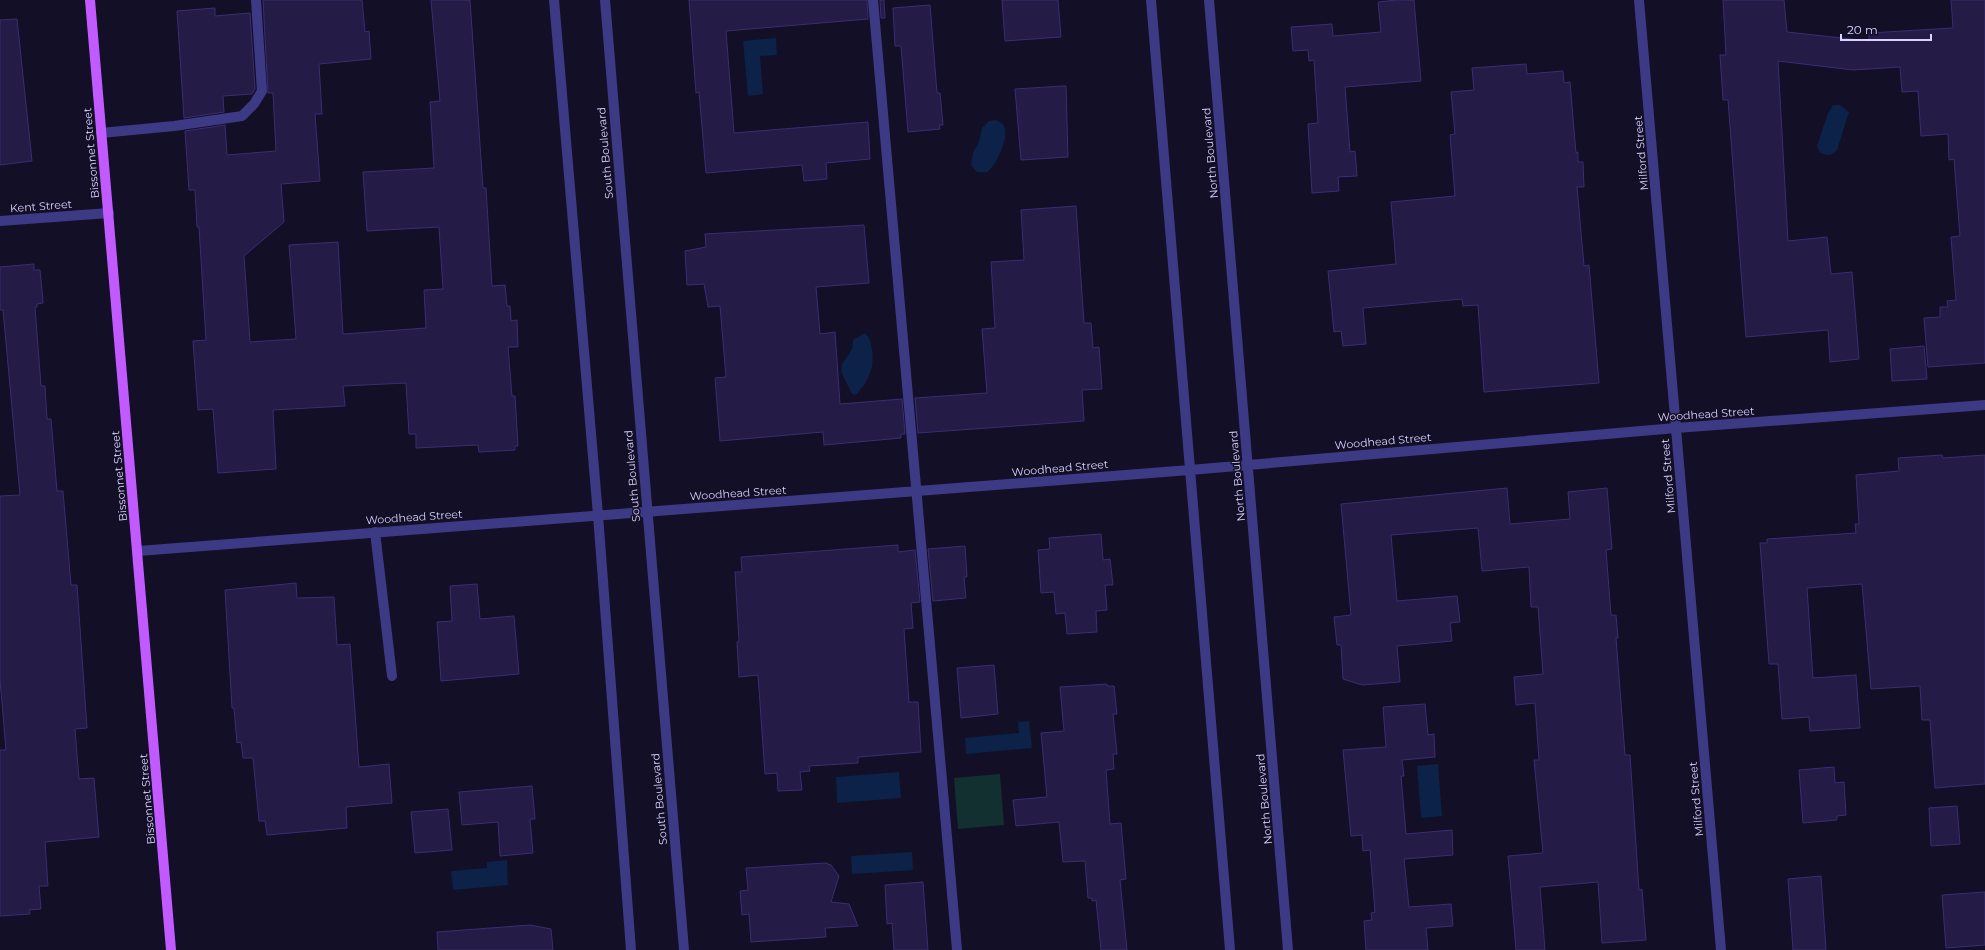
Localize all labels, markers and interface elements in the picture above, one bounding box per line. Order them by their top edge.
scale bar [1841,16,1931,42]
text: 20 m [1847,22,1878,37]
street label: Bissonnet Street [80,107,102,199]
street label: South Boulevard [594,107,616,199]
street label: North Boulevard [1199,107,1221,199]
street label: Milford Street [1631,115,1651,191]
street label: Kent Street [9,197,73,215]
street label: Woodhead Street [1657,404,1755,424]
street label: Bissonnet Street [108,430,130,522]
street label: South Boulevard [621,430,643,522]
street label: North Boulevard [1226,430,1248,522]
street label: Woodhead Street [1334,430,1432,452]
street label: Milford Street [1658,438,1678,514]
street label: Woodhead Street [1011,457,1109,479]
street label: Woodhead Street [689,483,787,503]
street label: Woodhead Street [365,507,463,527]
street label: Bissonnet Street [136,753,158,845]
street label: South Boulevard [648,753,670,845]
street label: North Boulevard [1253,753,1275,845]
street label: Milford Street [1686,761,1706,837]

